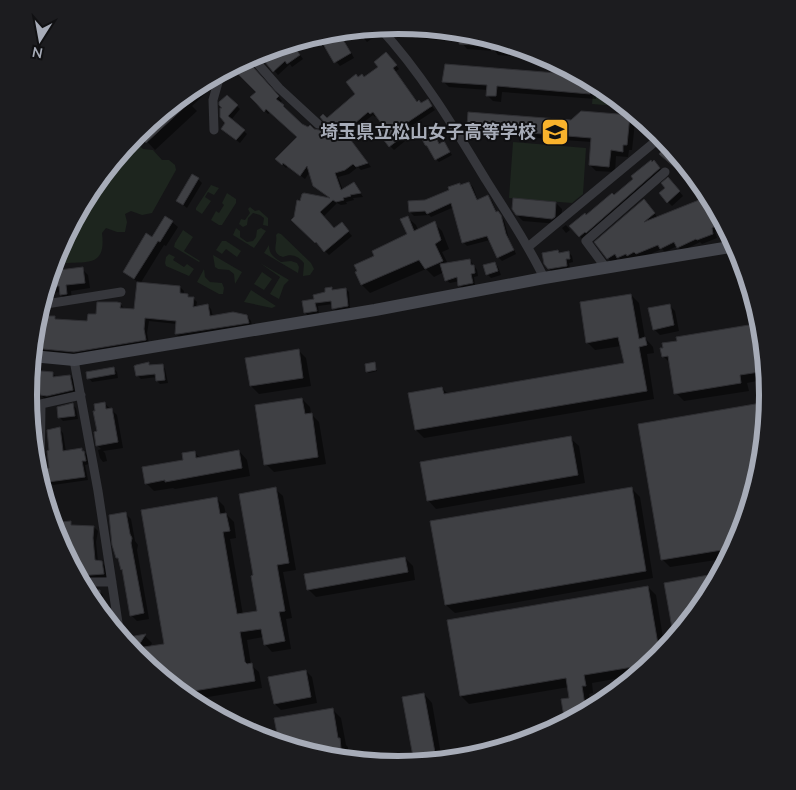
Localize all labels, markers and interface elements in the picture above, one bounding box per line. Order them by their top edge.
north arrow [15,15,65,65]
text: N [31,42,45,63]
school or university icon: 埼玉県立松山女子高等学校 [540,117,570,147]
place label: 埼玉県立松山女子高等学校 [320,120,536,144]

